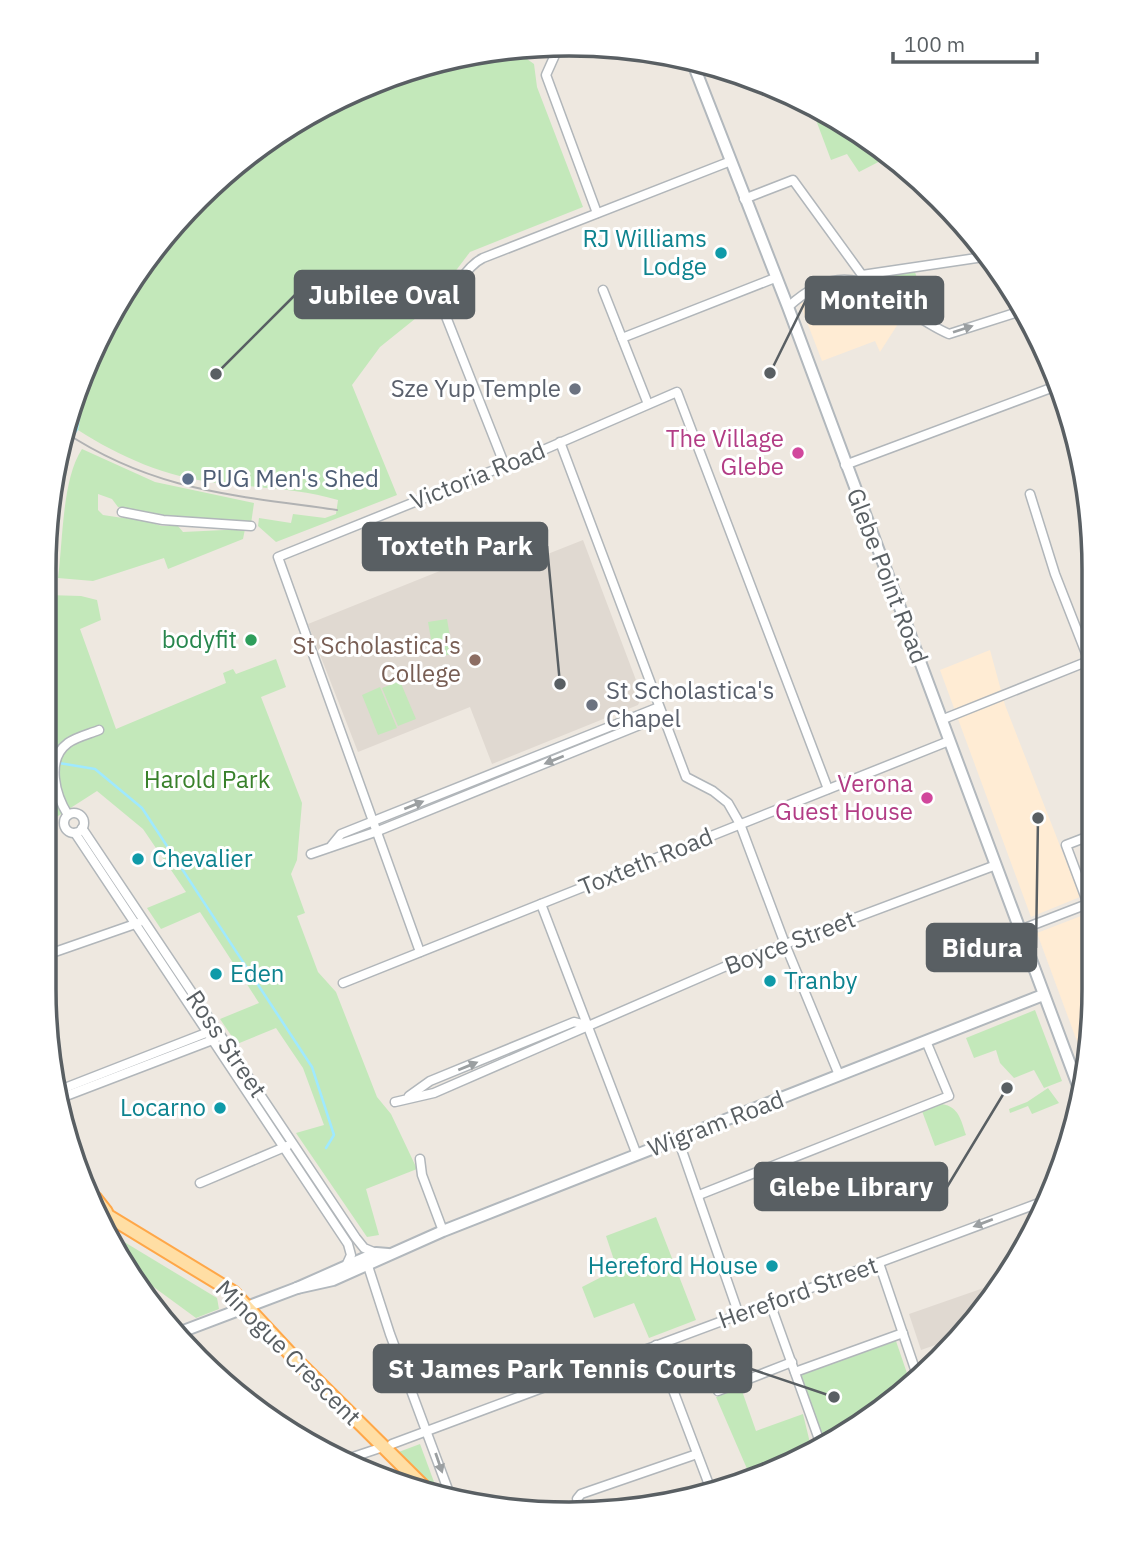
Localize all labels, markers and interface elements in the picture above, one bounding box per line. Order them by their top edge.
scale bar [893,21,1036,65]
text: 100 m [904,30,965,58]
place label: RJ Williams Lodge [582,222,707,282]
marker: RJ Williams Lodge [713,245,729,261]
callout: Jubilee Oval [295,271,474,318]
text: Jubilee Oval [308,277,460,311]
callout: Monteith [806,277,943,324]
text: Monteith [820,282,928,316]
one-way arrow [953,324,974,334]
place label: Sze Yup Temple [391,372,561,404]
marker: Sze Yup Temple [567,381,583,397]
place label: The Village Glebe [666,422,784,482]
street label: Victoria Road [405,433,550,517]
marker: The Village Glebe [790,445,806,461]
place label: PUG Men's Shed [202,462,379,494]
marker: PUG Men's Shed [180,471,196,487]
street label: Glebe Point Road [840,483,936,668]
callout: Toxteth Park [363,523,547,570]
text: Toxteth Park [377,528,533,562]
place label: bodyfit [162,623,237,655]
place label: St Scholastica's College [293,629,461,689]
marker: bodyfit [243,632,259,648]
marker: St Scholastica's College [467,652,483,668]
place label: St Scholastica's Chapel [606,674,774,734]
marker: St Scholastica's Chapel [584,697,600,713]
one-way arrow [543,755,564,766]
park label: Harold Park [144,763,271,795]
place label: Verona Guest House [775,767,913,827]
marker: Verona Guest House [919,790,935,806]
one-way arrow [403,799,424,810]
street label: Toxteth Road [574,820,717,902]
place label: Chevalier [152,842,253,874]
marker: Chevalier [130,851,146,867]
street label: Boyce Street [720,902,860,982]
callout: Bidura [927,924,1036,971]
text: Bidura [941,930,1023,964]
place label: Eden [230,957,284,989]
place label: Tranby [784,964,858,996]
marker: Eden [208,966,224,982]
marker: Tranby [762,973,778,989]
street label: Ross Street [179,983,275,1103]
one-way arrow [457,1060,478,1071]
street label: Wigram Road [643,1082,788,1164]
place label: Locarno [120,1091,206,1123]
marker: Locarno [212,1100,228,1116]
callout: Glebe Library [755,1163,947,1210]
text: Glebe Library [769,1169,933,1203]
one-way arrow [972,1217,993,1228]
street label: Hereford Street [714,1248,882,1336]
place label: Hereford House [588,1249,758,1281]
marker: Hereford House [764,1258,780,1274]
street label: Minogue Crescent [209,1273,368,1432]
callout: St James Park Tennis Courts [374,1345,751,1392]
text: St James Park Tennis Courts [388,1351,736,1385]
one-way arrow [434,1452,445,1473]

